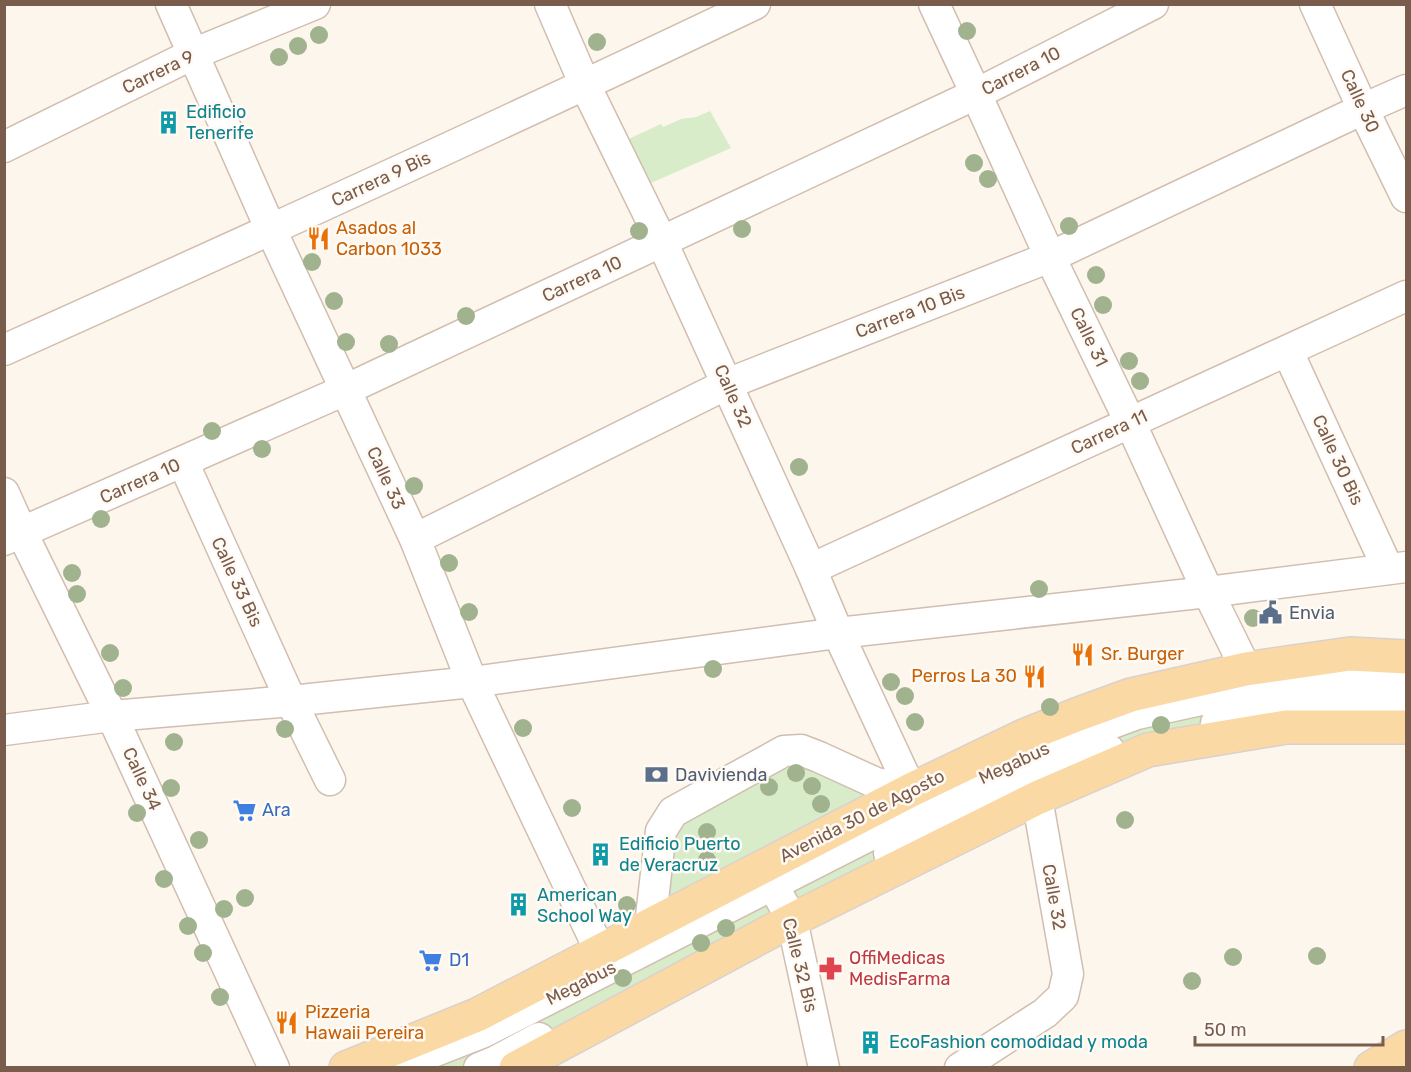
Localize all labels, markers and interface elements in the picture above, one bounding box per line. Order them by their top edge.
street label: Carrera 10 [978,42,1064,100]
street label: Carrera 9 [118,45,198,99]
street label: Calle 30 [1336,66,1384,136]
place label: Edificio Tenerife [186,101,254,144]
building icon: Edificio Tenerife [155,109,181,135]
street label: Carrera 9 Bis [328,146,434,212]
place label: Asados al Carbon 1033 [336,217,442,260]
restaurant icon: Asados al Carbon 1033 [305,225,331,251]
street label: Carrera 10 [539,251,625,307]
street label: Carrera 10 Bis [852,281,968,343]
street label: Calle 31 [1065,304,1113,370]
street label: Calle 32 [709,361,757,431]
street label: Carrera 11 [1067,405,1151,459]
street label: Calle 30 Bis [1307,411,1369,509]
street label: Calle 33 [362,443,410,513]
street label: Carrera 10 [96,454,184,508]
street label: Calle 33 Bis [207,533,267,631]
public building icon: Envia [1258,600,1284,626]
place label: Envia [1289,602,1335,624]
restaurant icon: Sr. Burger [1070,641,1096,667]
place label: Sr. Burger [1101,643,1184,665]
restaurant icon: Perros La 30 [1022,663,1048,689]
place label: Perros La 30 [911,665,1017,687]
street label: Megabus [975,737,1053,789]
street label: Calle 34 [118,744,166,814]
bank icon: Davivienda [644,762,670,788]
place label: Davivienda [675,764,767,786]
street label: Avenida 30 de Agosto [776,765,948,867]
supermarket icon: Ara [231,797,257,823]
place label: Ara [262,799,291,821]
place label: Edificio Puerto de Veracruz [619,833,740,876]
building icon: Edificio Puerto de Veracruz [588,841,614,867]
street label: Calle 32 [1037,862,1071,932]
place label: American School Way [537,884,632,927]
building icon: American School Way [506,892,532,918]
street label: Calle 32 Bis [778,916,822,1014]
supermarket icon: D1 [418,947,444,973]
place label: OffiMedicas MedisFarma [849,947,950,990]
place label: D1 [449,949,469,971]
pharmacy icon: OffiMedicas MedisFarma [818,955,844,981]
street label: Megabus [542,956,620,1010]
place label: Pizzeria Hawaii Pereira [305,1001,424,1044]
restaurant icon: Pizzeria Hawaii Pereira [274,1009,300,1035]
scale bar [1195,1009,1382,1047]
text: 50 m [1204,1019,1247,1041]
building icon: EcoFashion comodidad y moda [858,1029,884,1055]
place label: EcoFashion comodidad y moda [889,1031,1148,1053]

